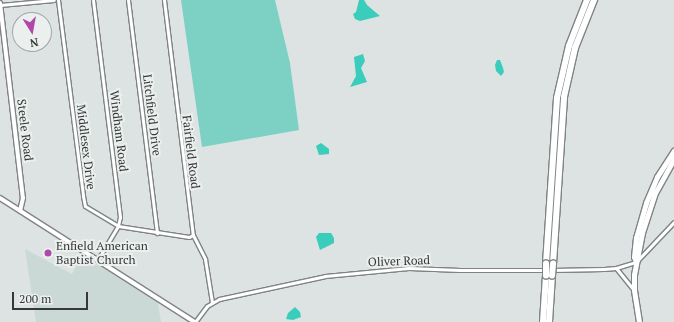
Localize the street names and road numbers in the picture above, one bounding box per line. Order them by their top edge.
street label: Litchfield Drive [140,73,164,157]
street label: Windham Road [107,90,131,172]
street label: Steele Road [14,98,36,162]
street label: Middlesex Drive [74,104,98,190]
street label: Fairfield Road [179,114,203,190]
street label: Oliver Road [368,253,430,269]

